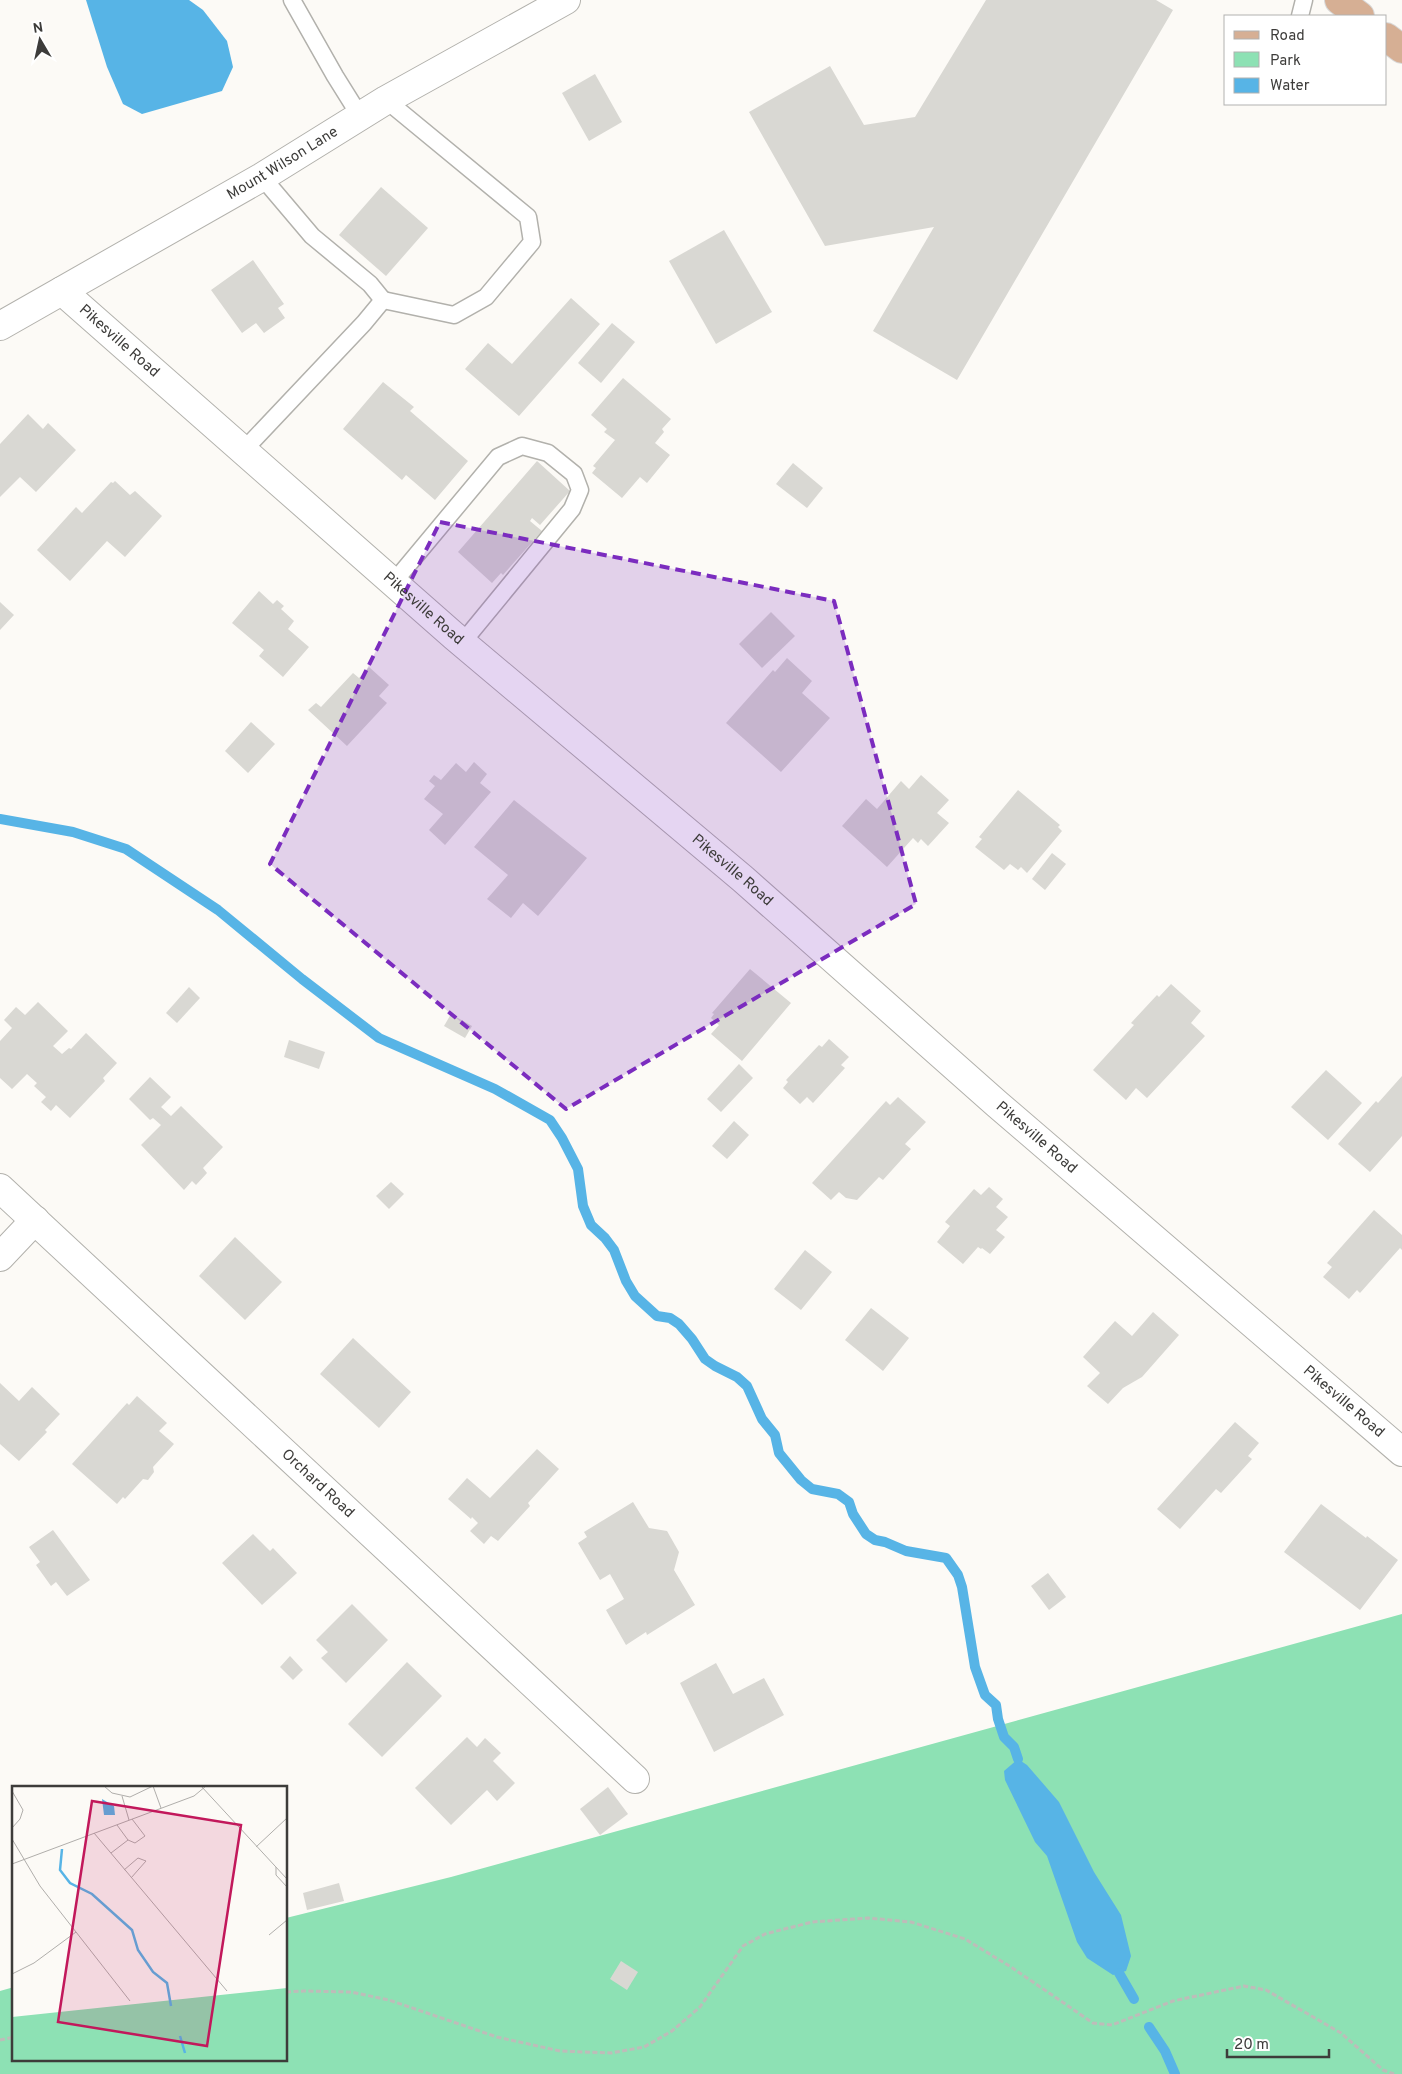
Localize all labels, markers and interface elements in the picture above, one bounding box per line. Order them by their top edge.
north arrow [15,15,65,65]
legend [1224,15,1387,105]
text: N [32,19,45,38]
text: Road [1270,27,1305,46]
text: Park [1270,52,1301,71]
text: Water [1270,77,1310,96]
street label: Mount Wilson Lane [224,122,342,204]
street label: Pikesville Road [75,301,163,382]
street label: Pikesville Road [379,568,467,649]
street label: Pikesville Road [688,830,777,911]
street label: Pikesville Road [992,1098,1081,1178]
street label: Pikesville Road [1299,1362,1388,1442]
street label: Orchard Road [277,1445,358,1522]
inset map [12,1786,288,2062]
scale bar [1227,2026,1330,2058]
text: 20 m [1234,2036,1269,2055]

